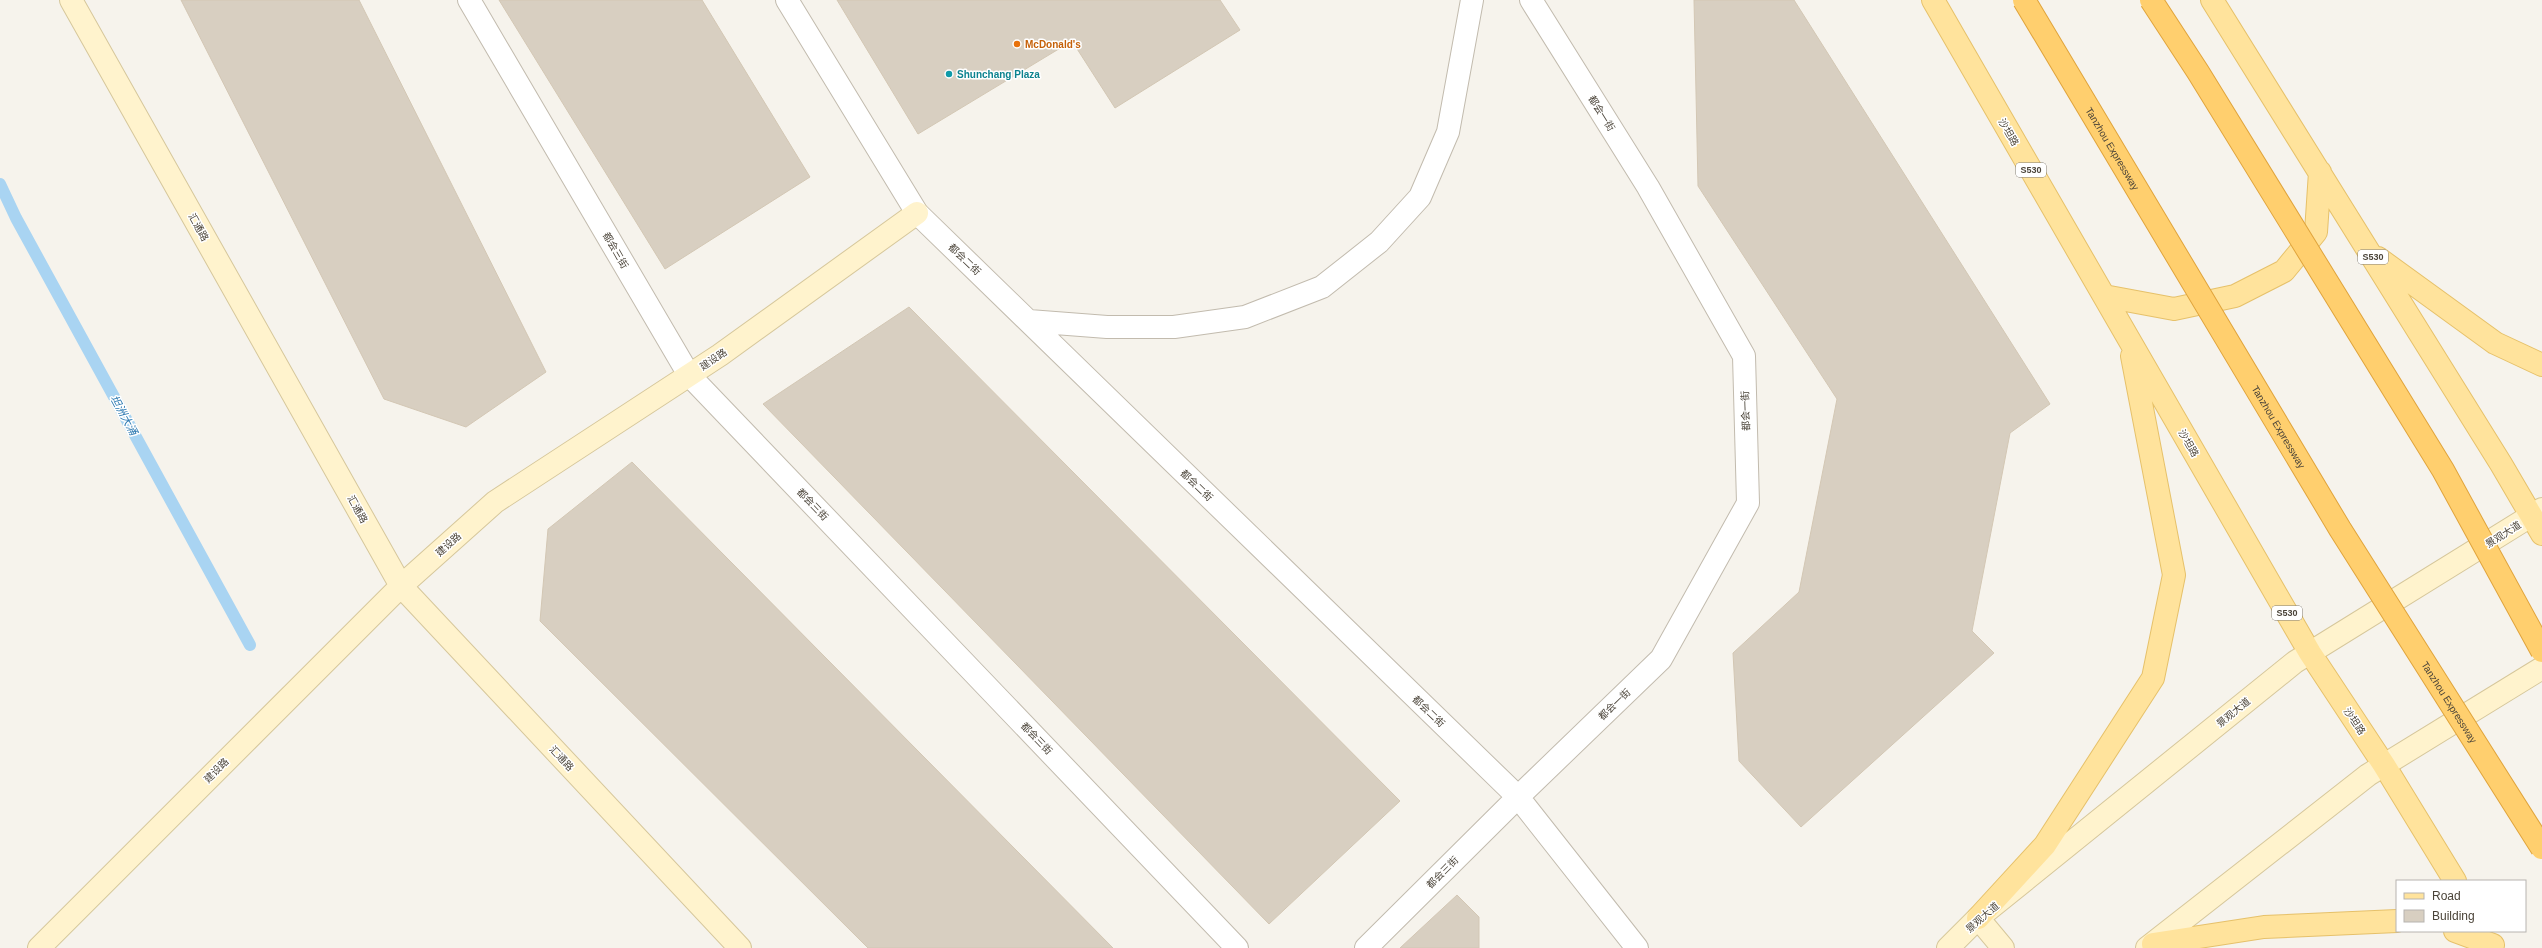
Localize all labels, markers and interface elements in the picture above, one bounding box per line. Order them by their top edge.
marker: McDonald's [1012,39,1022,49]
place label: McDonald's [1025,39,1081,50]
marker: Shunchang Plaza [944,69,954,79]
place label: Shunchang Plaza [957,69,1040,80]
street label: 都会一街 [1586,93,1617,133]
street label: Tanzhou Expressway [2083,105,2141,192]
street label: 沙坦路 [1996,117,2021,148]
road number: S530 [2016,163,2046,177]
street label: 汇通路 [186,211,211,243]
street label: 都会三街 [601,230,630,270]
street label: 都会二街 [946,242,983,277]
road number: S530 [2358,250,2388,264]
street label: 建设路 [698,346,729,372]
street label: Tanzhou Expressway [2249,384,2307,470]
street label: 都会一街 [1739,391,1752,431]
water label: 坦洲大涌 [108,393,141,439]
street label: 沙坦路 [2176,428,2201,459]
street label: 都会二街 [1178,468,1215,503]
street label: 都会三街 [795,486,830,523]
street label: 汇通路 [345,493,370,525]
street label: 景观大道 [2483,519,2523,550]
street label: 建设路 [434,530,463,558]
road number: S530 [2272,606,2302,620]
street label: Tanzhou Expressway [2419,659,2479,745]
street label: 都会一街 [1596,687,1633,722]
street label: 都会二街 [1410,694,1447,729]
street label: 景观大道 [2214,696,2252,729]
street label: 沙坦路 [2342,706,2368,737]
street label: 都会三街 [1019,720,1054,757]
street label: 汇通路 [547,744,576,773]
street label: 建设路 [202,756,231,785]
street label: 都会三街 [1424,854,1460,890]
legend [2396,880,2526,932]
text: Road [2432,889,2461,903]
street label: 景观大道 [1964,900,2001,935]
text: Building [2432,909,2475,923]

